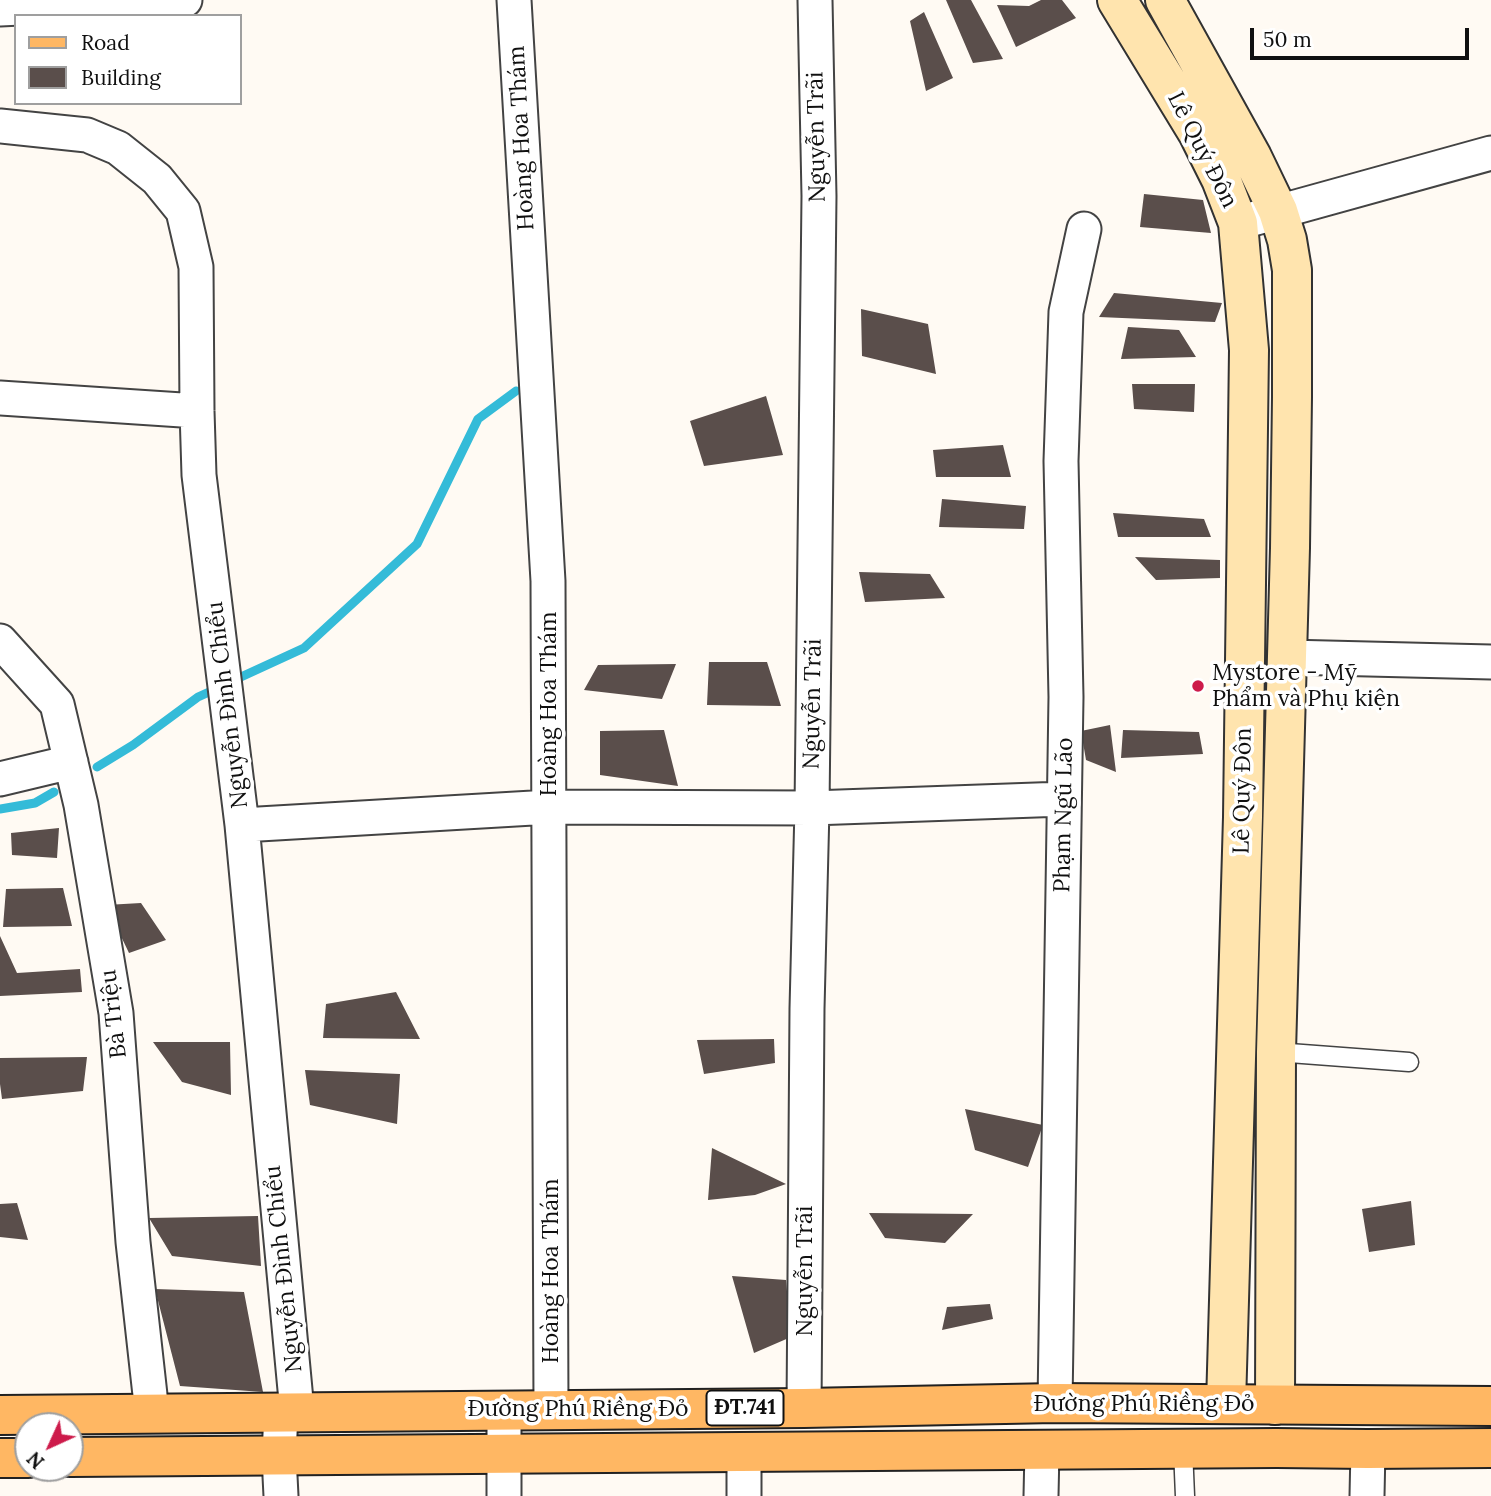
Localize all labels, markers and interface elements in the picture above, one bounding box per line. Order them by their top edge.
legend [14,14,242,105]
scale bar [1253,14,1472,58]
text: 50 m [1263,26,1312,53]
text: Road [81,29,130,56]
street label: Hoàng Hoa Thám [503,45,541,231]
text: Building [81,64,161,91]
street label: Nguyễn Trãi [802,71,832,203]
street label: Lê Quý Đôn [1161,87,1243,213]
street label: Nguyễn Đình Chiểu [202,600,254,810]
street label: Hoàng Hoa Thám [535,611,563,797]
street label: Nguyễn Trãi [798,638,828,770]
place label: Mystore - Mỹ Phẩm và Phụ kiện [1212,659,1400,713]
marker: Mystore - Mỹ Phẩm và Phụ kiện [1190,678,1206,694]
street label: Lê Quý Đôn [1228,728,1258,854]
street label: Phạm Ngũ Lão [1049,737,1079,893]
street label: Bà Triệu [95,968,133,1060]
street label: Nguyễn Đình Chiểu [259,1164,309,1374]
street label: Hoàng Hoa Thám [537,1178,565,1364]
street label: Nguyễn Trãi [791,1206,819,1336]
road number: ĐT.741 [706,1390,784,1426]
street label: Đường Phú Riềng Đỏ [1033,1390,1255,1418]
street label: Đường Phú Riềng Đỏ [467,1395,689,1423]
north arrow [14,1412,84,1482]
text: N [22,1447,49,1474]

